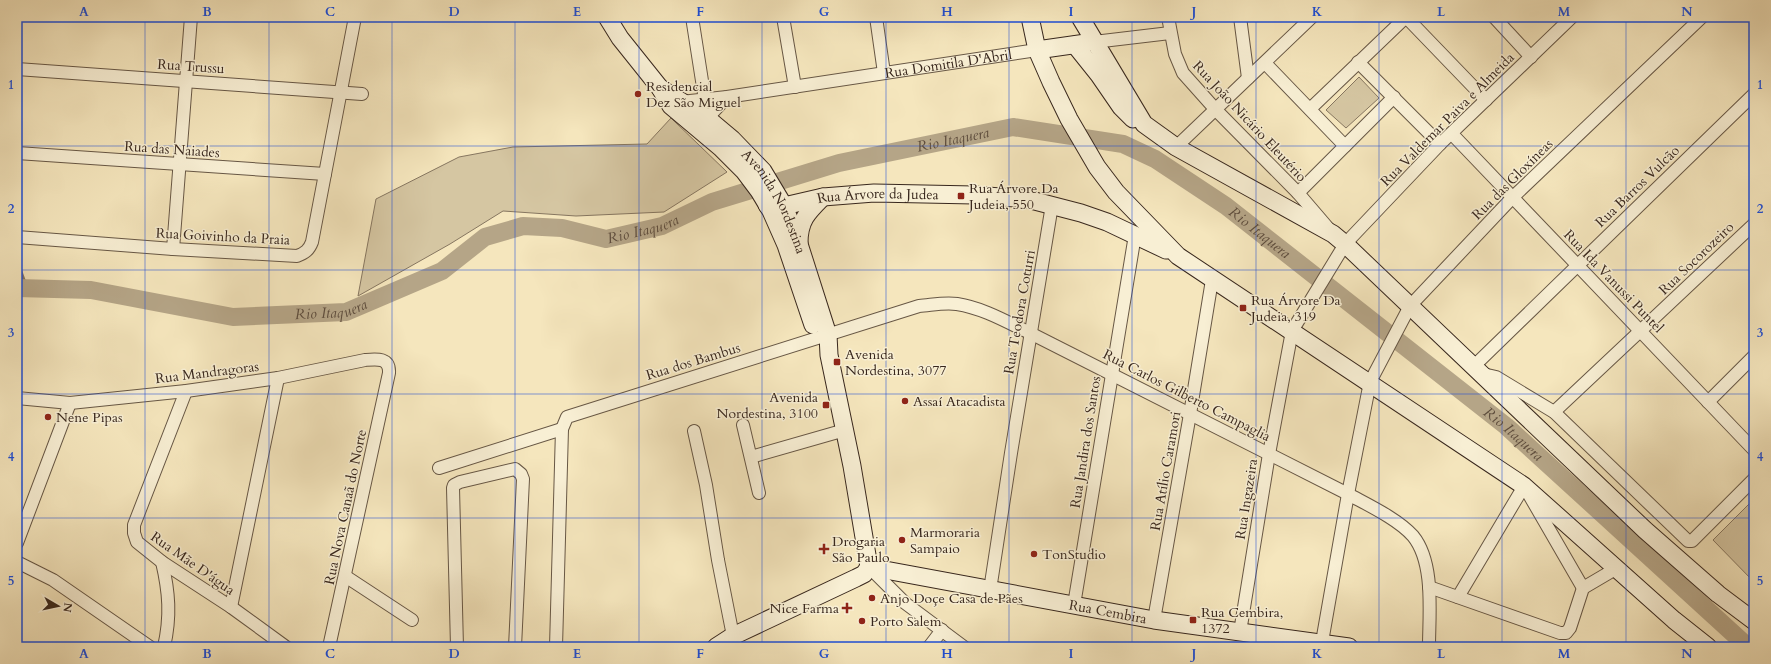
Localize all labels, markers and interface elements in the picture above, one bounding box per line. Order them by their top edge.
text: A [79,3,89,21]
text: B [202,3,212,21]
text: C [325,3,335,21]
text: D [448,3,460,21]
text: E [573,3,581,21]
text: F [696,3,704,21]
text: G [819,3,830,21]
text: H [941,3,953,21]
text: I [1068,3,1074,21]
text: J [1190,3,1197,21]
text: K [1312,3,1323,21]
text: L [1437,3,1446,21]
text: M [1558,3,1571,21]
text: N [1681,3,1693,21]
street label: Rua Domitila D'Abril [883,45,1014,83]
street label: Rua Valdemar Paiva e Almeida [1376,48,1518,190]
street label: Rua Trussu [157,55,226,78]
street label: Rua João Nicário Eleutério [1188,57,1311,186]
text: 1 [8,76,14,94]
text: 1 [1757,76,1763,94]
place label: Residencial Dez São Miguel [646,77,741,112]
marker: Residencial Dez São Miguel [633,89,643,99]
water label: Rio Itaquera [915,122,991,157]
street label: Rua das Gloxíneas [1468,134,1557,224]
street label: Rua das Naiades [124,137,221,162]
street label: Rua Barros Vulcão [1591,141,1684,232]
street label: Avenida Nordestina [737,145,810,256]
place label: Rua Árvore Da Judeia, 550 [967,179,1059,214]
street label: Rua Árvore da Judea [815,184,939,208]
marker: Rua Árvore Da Judeia, 550 [956,191,966,201]
text: 2 [8,200,15,218]
text: 2 [1757,200,1764,218]
water label: Rio Itaquera [1225,202,1295,263]
water label: Rio Itaquera [605,209,682,248]
street label: Rua Socorozeiro [1655,217,1738,299]
street label: Rua Goivinho da Praia [155,223,291,250]
street label: Rua Ida Vanussi Puntel [1559,226,1668,337]
street label: Rua Teodora Coturri [999,248,1040,376]
place label: Rua Árvore Da Judeia, 319 [1249,291,1341,326]
water label: Rio Itaquera [294,294,370,324]
marker: Rua Árvore Da Judeia, 319 [1238,303,1248,313]
text: 3 [8,324,15,342]
text: 3 [1757,324,1764,342]
street label: Rua dos Bambus [644,338,743,385]
place label: Avenida Nordestina, 3077 [845,345,946,380]
street label: Rua Carlos Gilberto Campaglia [1100,345,1274,446]
street label: Rua Mandragoras [154,357,260,388]
marker: Avenida Nordestina, 3077 [832,357,842,367]
street label: Rua Jandira dos Santos [1066,374,1105,509]
place label: Avenida Nordestina, 3100 [717,388,818,423]
place label: Assaí Atacadista [913,392,1005,411]
marker: Assaí Atacadista [900,396,910,406]
marker: Avenida Nordestina, 3100 [821,400,831,410]
water label: Rio Itaquera [1479,402,1548,466]
place label: Nene Pipas [56,408,123,427]
street label: Rua Atílio Caramori [1146,410,1185,532]
marker: Nene Pipas [43,412,53,422]
street label: Rua Nova Canaã do Norte [320,428,371,587]
text: 4 [8,448,15,466]
text: 4 [1757,448,1764,466]
street label: Rua Ingazeira [1231,457,1262,541]
place label: Marmoraria Sampaio [910,523,980,558]
street label: Rua Mãe D'água [147,527,239,600]
place label: Drogaria São Paulo [832,532,890,567]
marker: Marmoraria Sampaio [897,535,907,545]
marker: Drogaria São Paulo [819,544,829,554]
place label: TonStudio [1042,545,1106,564]
marker: TonStudio [1029,549,1039,559]
text: 5 [8,572,14,590]
text: 5 [1757,572,1763,590]
north arrow [38,586,78,626]
place label: Anjo Doçe Casa de Pães [880,589,1023,608]
marker: Anjo Doçe Casa de Pães [867,593,877,603]
street label: Rua Cembira [1067,595,1148,628]
place label: Nice Farma [770,599,839,618]
text: N [59,602,76,614]
marker: Nice Farma [842,603,852,613]
place label: Rua Cembira, 1372 [1201,603,1283,638]
place label: Porto Salem [870,612,942,631]
marker: Rua Cembira, 1372 [1188,615,1198,625]
marker: Porto Salem [857,616,867,626]
text: A [79,645,89,663]
text: B [202,645,212,663]
text: C [325,645,335,663]
text: D [448,645,460,663]
text: E [573,645,581,663]
text: F [696,645,704,663]
text: G [819,645,830,663]
text: H [941,645,953,663]
text: I [1068,645,1074,663]
text: J [1190,645,1197,663]
text: K [1312,645,1323,663]
text: L [1437,645,1446,663]
text: M [1558,645,1571,663]
text: N [1681,645,1693,663]

